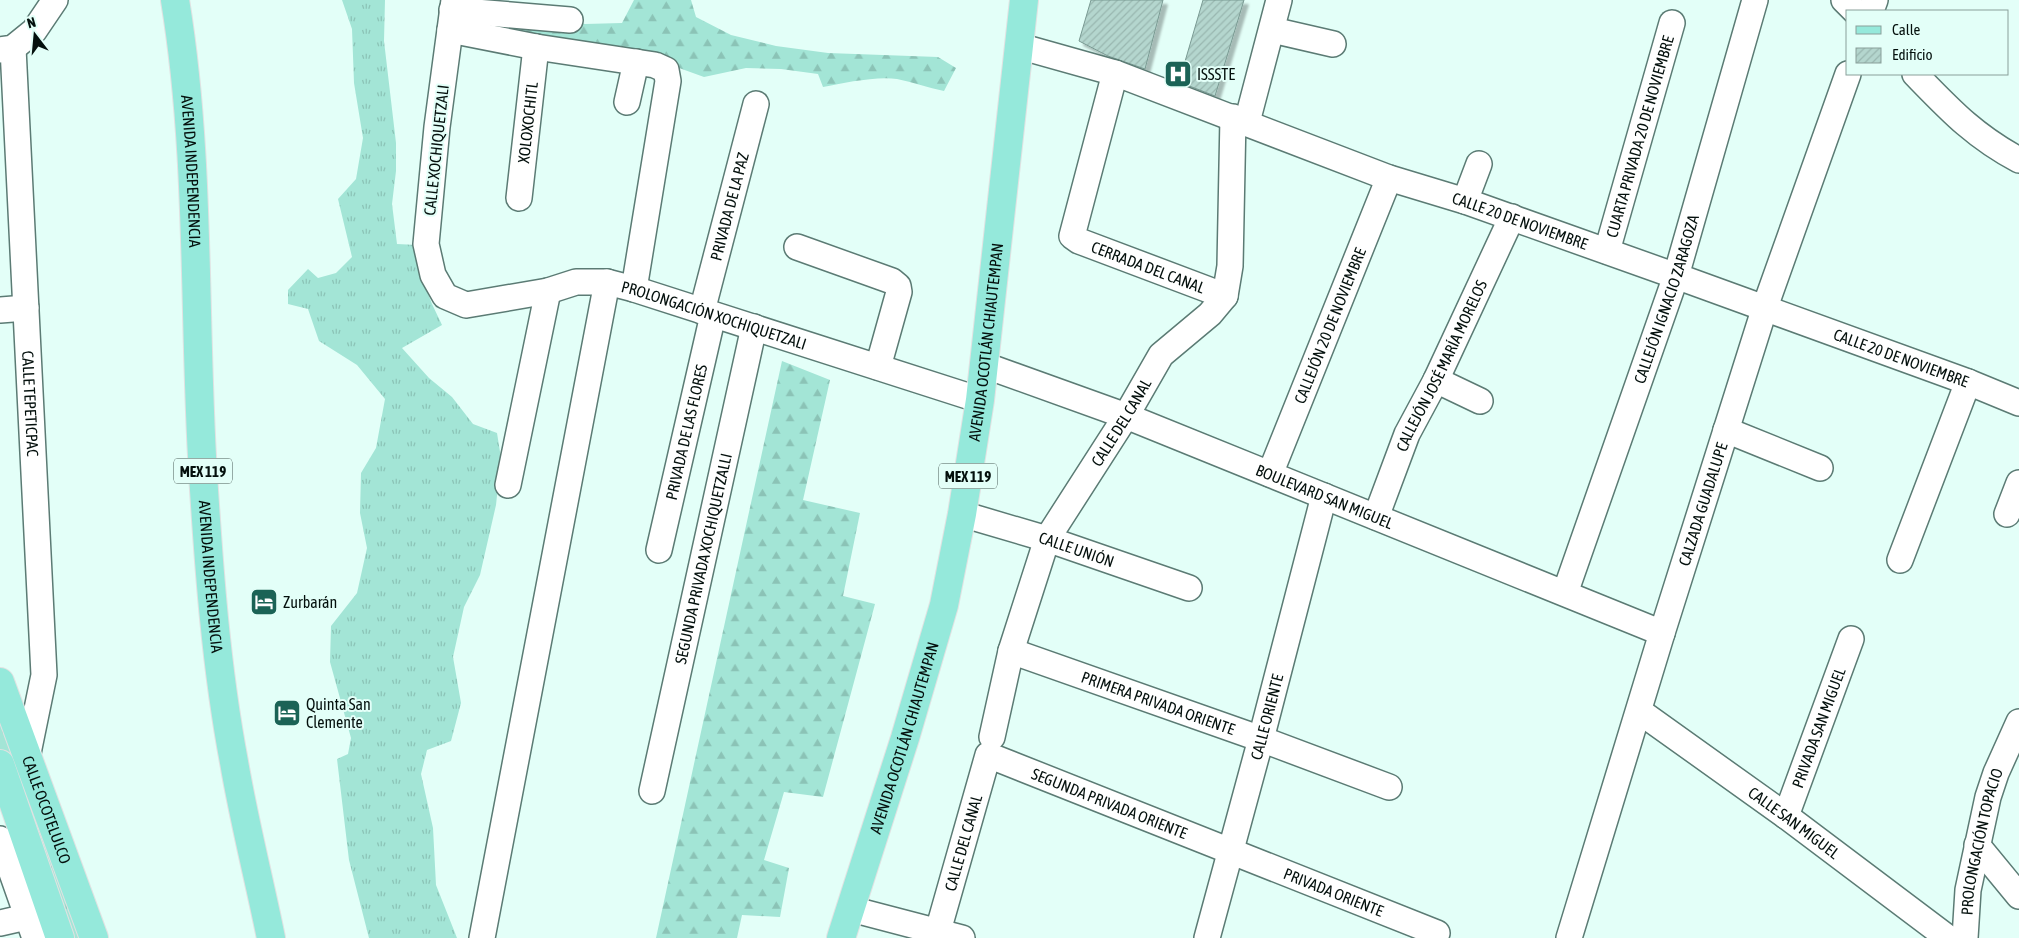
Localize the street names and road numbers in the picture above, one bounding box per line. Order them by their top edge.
street label: CUARTA PRIVADA 20 DE NOVIEMBRE [1602,33,1677,240]
street label: XOLOXOCHITL [514,80,541,164]
street label: CALLE XOCHIQUETZALI [420,84,452,216]
street label: AVENIDA INDEPENDENCIA [178,94,204,248]
street label: PRIVADA DE LA PAZ [707,151,752,262]
street label: CALLE 20 DE NOVIEMBRE [1450,189,1590,253]
street label: CALLEJÓN IGNACIO ZARAGOZA [1630,212,1702,386]
street label: CERRADA DEL CANAL [1089,238,1208,297]
street label: AVENIDA OCOTLÁN CHIAUTEMPAN [965,242,1006,443]
street label: CALLEJÓN 20 DE NOVIEMBRE [1290,245,1369,406]
street label: PROLONGACIÓN XOCHIQUETZALI [620,277,809,353]
street label: CALLEJÓN JOSÉ MARÍA MORELOS [1392,277,1490,454]
street label: CALLE 20 DE NOVIEMBRE [1831,325,1971,391]
street label: CALLE TEPETICPAC [19,350,42,457]
street label: PRIVADA DE LAS FLORES [662,362,710,502]
street label: CALLE DEL CANAL [1087,375,1155,469]
street label: CALZADA GUADALUPE [1675,440,1731,568]
street label: SEGUNDA PRIVADA XOCHIQUETZALLI [671,451,735,666]
road number: MEX 119 [174,458,232,484]
street label: BOULEVARD SAN MIGUEL [1253,461,1396,532]
road number: MEX 119 [939,464,997,488]
street label: AVENIDA INDEPENDENCIA [196,500,227,654]
street label: CALLE UNIÓN [1037,528,1117,571]
street label: AVENIDA OCOTLÁN CHIAUTEMPAN [866,640,942,836]
street label: PRIVADA SAN MIGUEL [1788,665,1849,790]
street label: PRIMERA PRIVADA ORIENTE [1079,667,1237,738]
street label: CALLE ORIENTE [1247,672,1287,762]
street label: CALLE OCOTELULCO [19,753,75,866]
street label: SEGUNDA PRIVADA ORIENTE [1029,764,1190,842]
street label: PROLONGACIÓN TOPACIO [1957,766,2006,916]
street label: CALLE SAN MIGUEL [1745,783,1844,863]
street label: CALLE DEL CANAL [941,792,985,893]
street label: PRIVADA ORIENTE [1281,864,1386,920]

